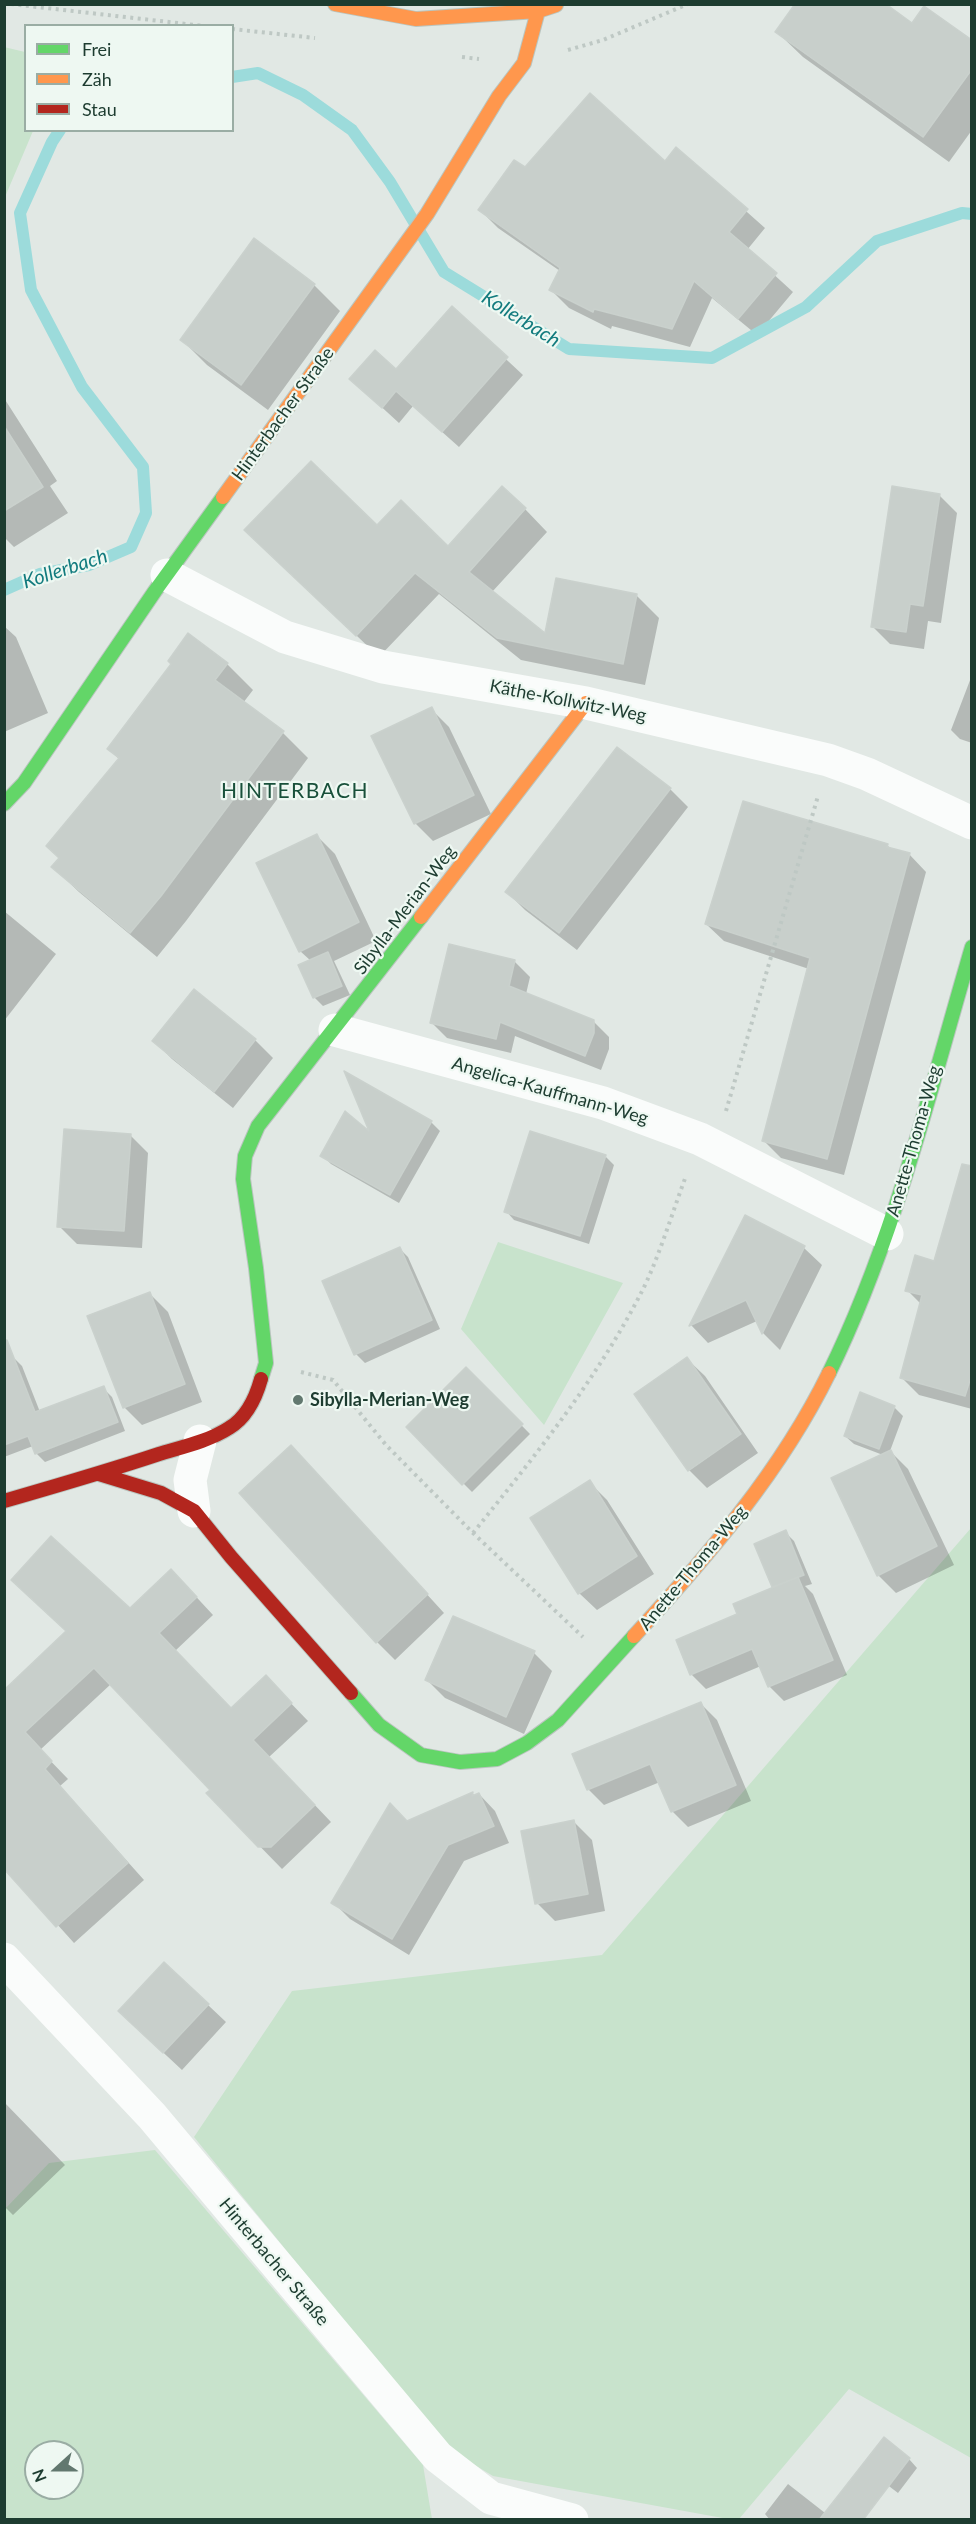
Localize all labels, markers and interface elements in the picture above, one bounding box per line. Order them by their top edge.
legend [24,24,234,132]
text: Frei [82,38,111,60]
text: Zäh [82,68,112,90]
text: Stau [82,98,117,120]
water label: Kollerbach [477,286,565,352]
street label: Hinterbacher Straße [227,343,339,485]
water label: Kollerbach [20,544,110,594]
street label: Käthe-Kollwitz-Weg [488,675,648,727]
district label: HINTERBACH [221,778,369,804]
street label: Sibylla-Merian-Weg [349,841,461,979]
street label: Angelica-Kauffmann-Weg [449,1053,651,1129]
street label: Anette-Thoma-Weg [882,1063,946,1219]
place label: Sibylla-Merian-Weg [310,1389,469,1411]
marker: Sibylla-Merian-Weg [291,1393,305,1407]
street label: Anette-Thoma-Weg [634,1501,752,1635]
street label: Hinterbacher Straße [214,2194,334,2330]
north arrow [24,2440,84,2500]
text: N [28,2467,50,2485]

